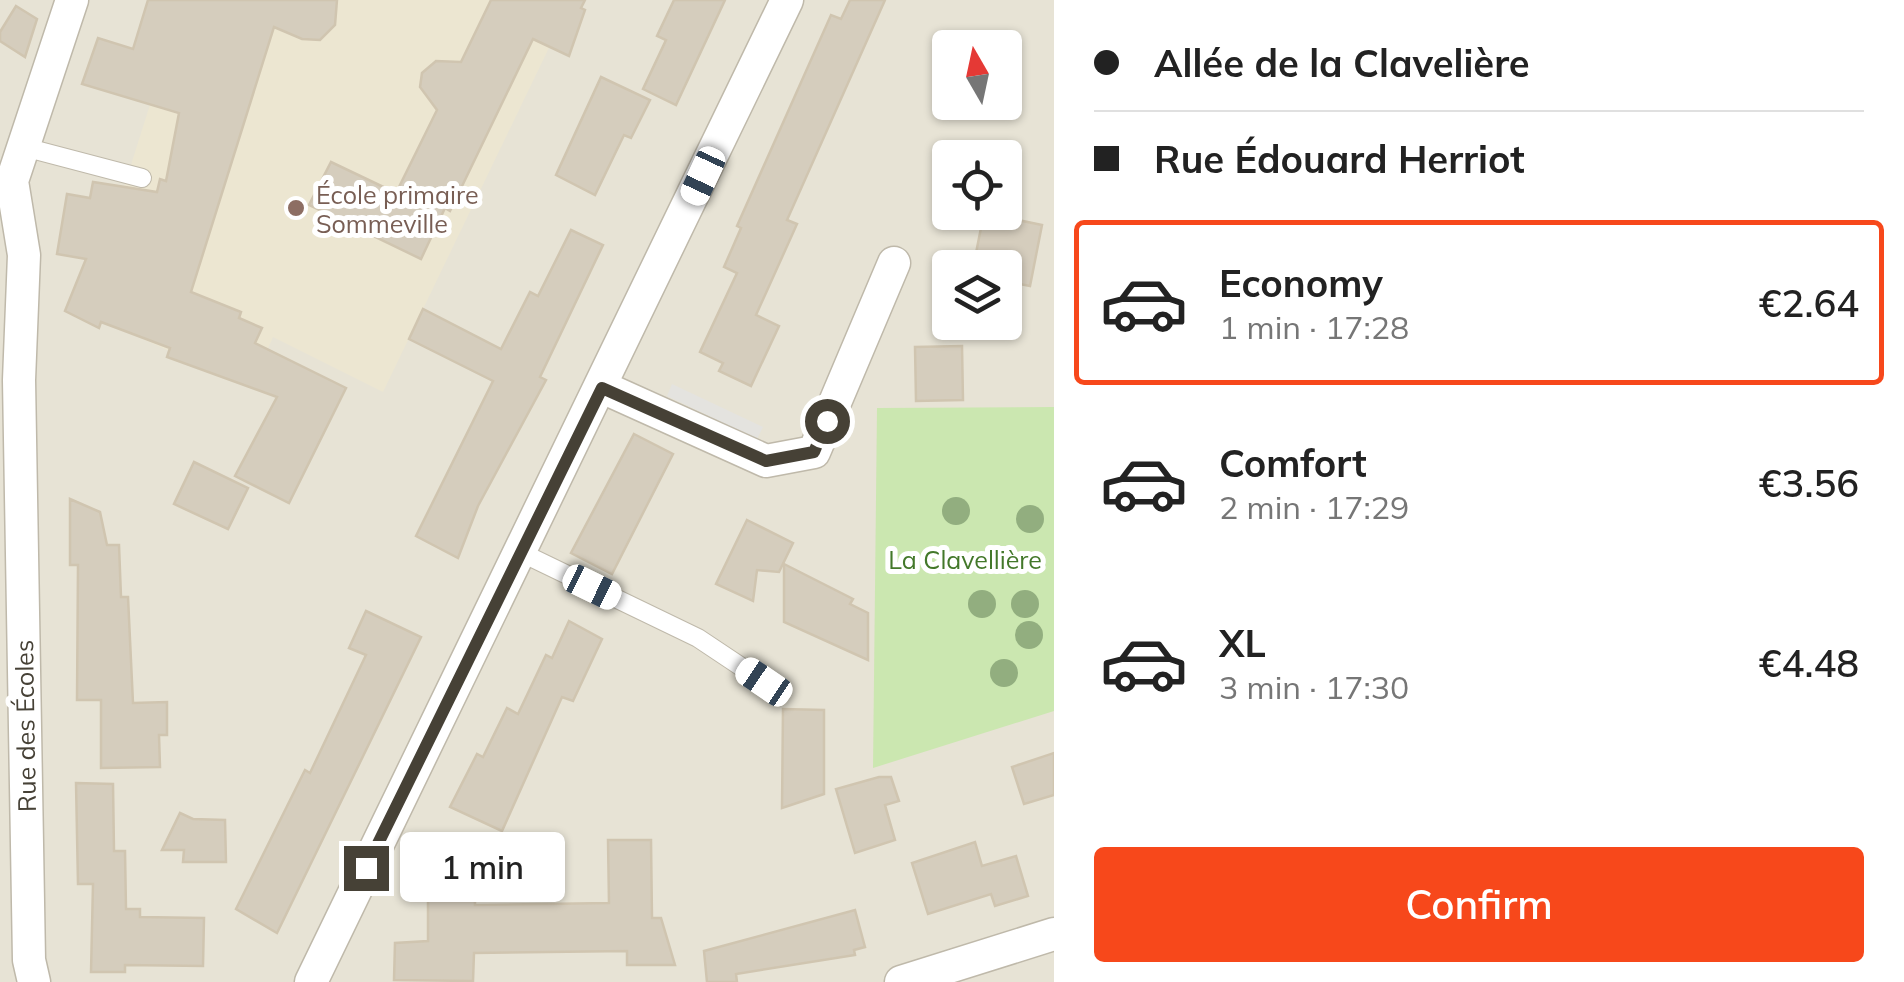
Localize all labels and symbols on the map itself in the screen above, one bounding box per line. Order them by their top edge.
north arrow [932,30,1022,120]
car [677,142,729,210]
place label: École primaire Sommeville [316,179,479,239]
marker: École primaire Sommeville [285,197,307,219]
route start [805,399,850,444]
park label: La Clavellière [888,544,1042,575]
car [558,560,626,614]
street label: Rue des Écoles [8,640,42,812]
car [731,653,797,711]
callout: 1 min [401,833,566,903]
route end [344,846,389,891]

